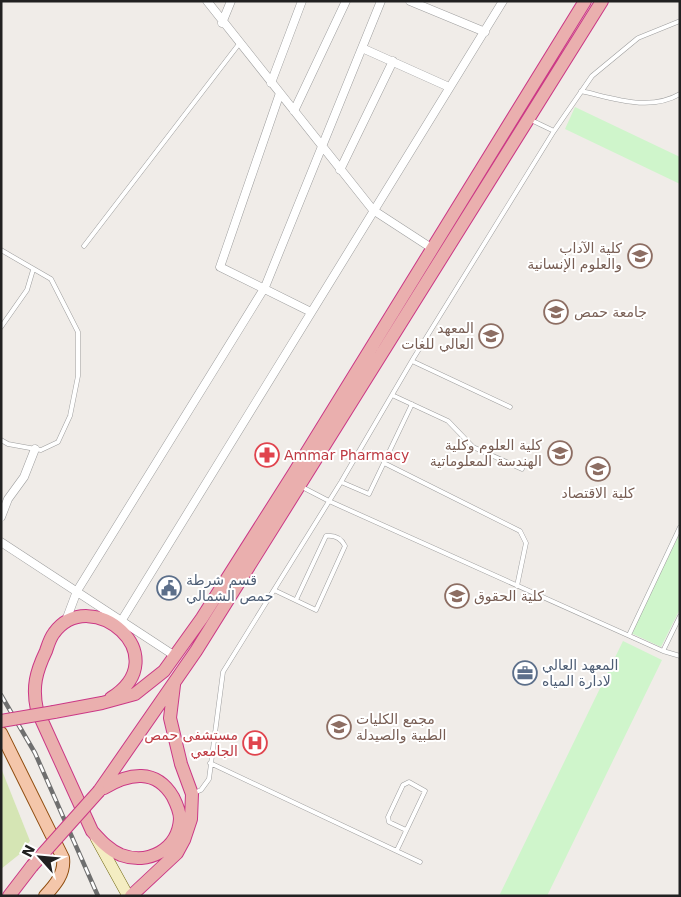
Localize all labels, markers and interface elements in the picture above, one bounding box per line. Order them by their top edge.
place label: كلية الآداب والعلوم الإنسانية [527,240,622,273]
school or university icon: كلية الآداب والعلوم الإنسانية [627,243,653,269]
school or university icon: جامعة حمص [543,299,569,325]
place label: جامعة حمص [574,304,647,321]
place label: المعهد العالي للغات [401,320,474,353]
school or university icon: المعهد العالي للغات [478,323,504,349]
place label: كلية العلوم وكلية الهندسة المعلوماتية [430,437,542,470]
school or university icon: كلية العلوم وكلية الهندسة المعلوماتية [547,440,573,466]
pharmacy icon: Ammar Pharmacy [254,442,280,468]
place label: Ammar Pharmacy [284,447,409,463]
school or university icon: كلية الاقتصاد [585,456,611,482]
place label: كلية الاقتصاد [562,485,635,501]
place label: قسم شرطة حمص الشمالي [186,572,273,605]
public building icon: قسم شرطة حمص الشمالي [156,575,182,601]
school or university icon: كلية الحقوق [444,583,470,609]
place label: كلية الحقوق [474,588,544,605]
place label: المعهد العالي لادارة المياه [542,657,618,690]
office icon: المعهد العالي لادارة المياه [512,660,538,686]
place label: مجمع الكليات الطبية والصيدلة [356,711,446,744]
school or university icon: مجمع الكليات الطبية والصيدلة [326,714,352,740]
place label: مستشفى حمص الجامعي [144,727,238,760]
hospital icon: مستشفى حمص الجامعي [242,730,268,756]
north arrow [15,832,65,882]
text: N [19,842,38,860]

